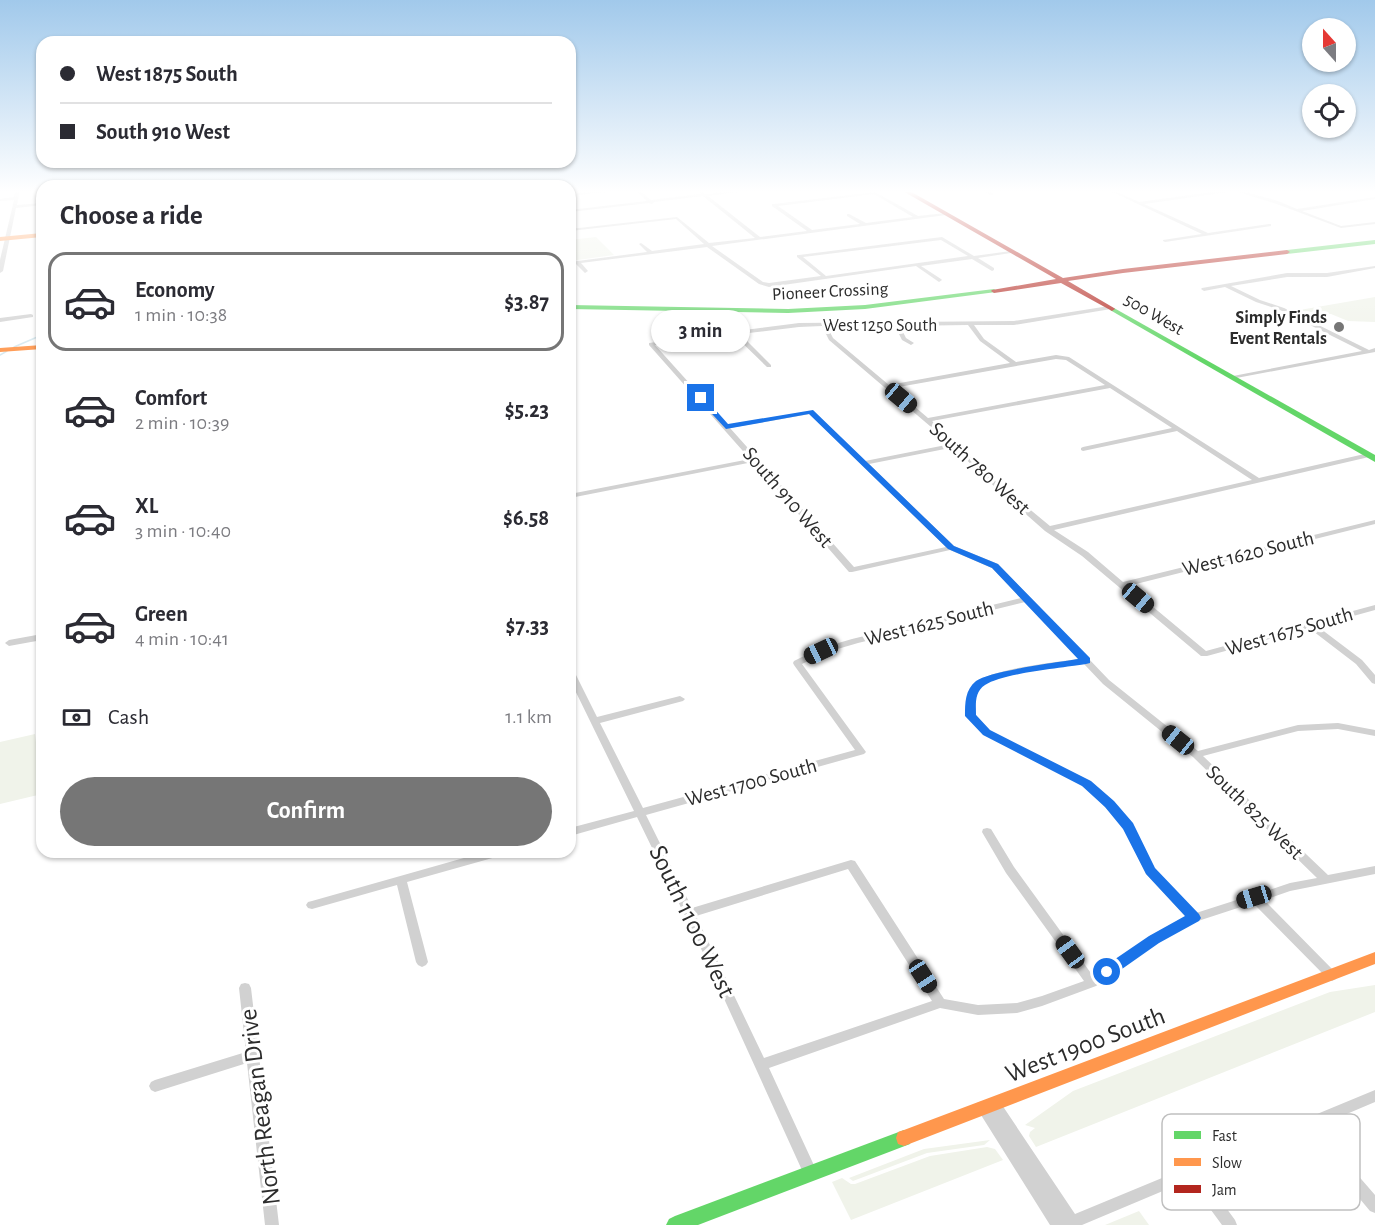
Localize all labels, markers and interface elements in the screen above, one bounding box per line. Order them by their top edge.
north arrow [1302,18,1356,72]
map controls [1302,18,1356,138]
text: West 1875 South [96,63,238,85]
button: locate [1302,84,1356,138]
text: South 910 West [96,121,230,143]
text: Choose a ride [60,202,203,229]
icon: car [63,275,117,329]
text: Economy [135,279,215,301]
street label: Pioneer Crossing [771,280,889,304]
text: $3.87 [504,291,549,313]
street label: 500 West [1121,291,1187,339]
text: 1 min · 10:38 [135,305,227,325]
place label: Simply Finds Event Rentals [1229,309,1327,348]
callout: 3 min [652,311,750,353]
street label: West 1250 South [823,317,937,335]
marker: Simply Finds Event Rentals [1332,320,1346,334]
text: 3 min [679,321,722,341]
car [881,380,921,416]
icon: car [63,383,117,437]
route end [687,384,714,411]
text: Comfort [135,387,207,409]
text: $5.23 [505,399,549,421]
text: 2 min · 10:39 [135,413,229,433]
street label: South 780 West [926,418,1034,519]
street label: South 910 West [739,443,837,552]
icon: car [63,491,117,545]
text: XL [135,495,158,517]
text: $6.58 [503,507,549,529]
text: 3 min · 10:40 [135,521,231,541]
street label: West 1620 South [1180,527,1316,580]
car [1118,580,1158,616]
street label: West 1625 South [862,597,996,650]
icon: car [63,599,117,653]
text: Green [135,603,188,625]
street label: West 1675 South [1223,603,1355,660]
text: $7.33 [506,615,549,637]
text: 4 min · 10:41 [135,629,229,649]
car [801,635,841,667]
icon: cash [60,701,93,734]
text: Cash [108,706,149,728]
text: 1.1 km [505,707,552,727]
car [1158,722,1198,758]
street label: West 1700 South [683,755,819,810]
street label: South 825 West [1202,761,1307,864]
button: Confirm [60,777,552,846]
street label: South 1100 West [644,841,740,1002]
car [1234,883,1274,911]
car [1052,932,1088,972]
car [906,956,940,996]
route start [1093,958,1120,985]
street label: West 1900 South [1002,1003,1169,1087]
street label: North Reagan Drive [235,1007,285,1207]
legend [1162,1114,1360,1210]
text: Fast [1212,1128,1237,1144]
text: Slow [1212,1155,1242,1171]
text: Jam [1212,1182,1237,1198]

